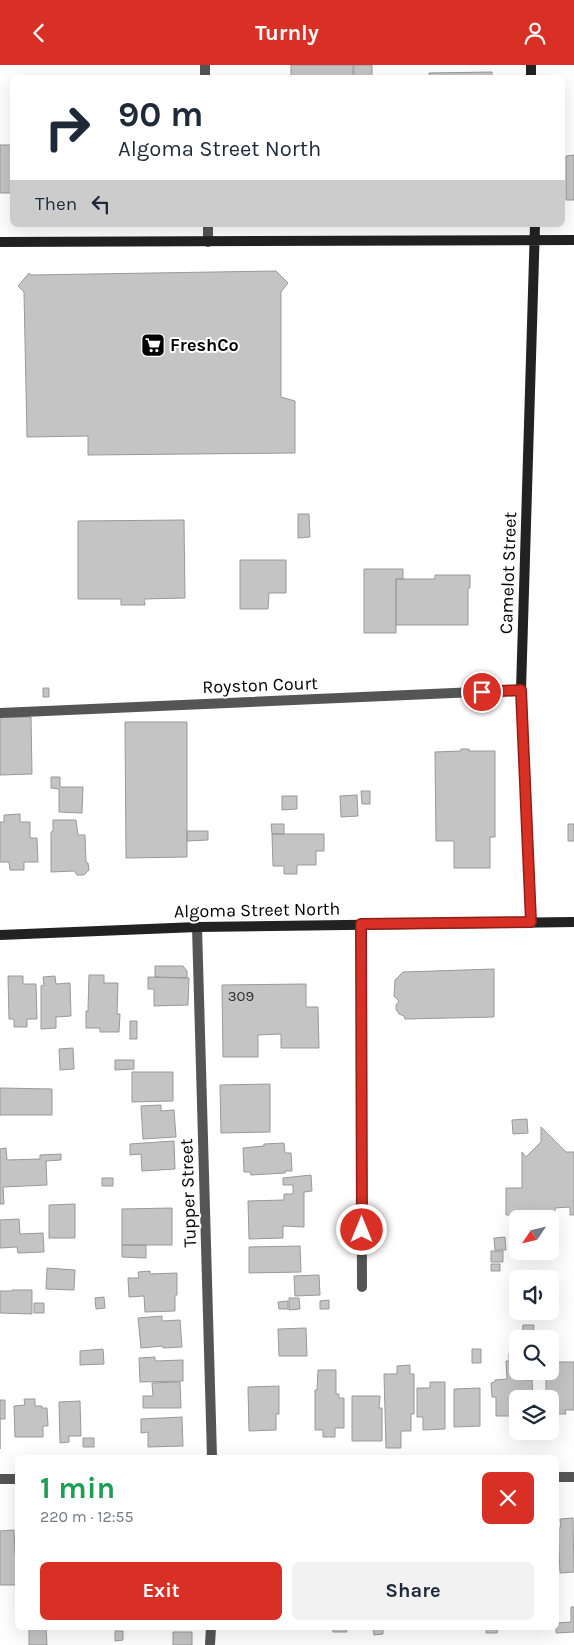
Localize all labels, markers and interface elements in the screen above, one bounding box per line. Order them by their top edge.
icon: back [25,19,53,47]
icon: person [521,19,549,47]
text: Turnly [255,20,319,46]
text: 90 m [118,94,204,135]
icon: right [35,95,100,160]
text: Algoma Street North [118,136,321,162]
icon: left [87,190,115,218]
text: Then [35,193,77,215]
supermarket icon: FreshCo [140,332,166,358]
place label: FreshCo [170,334,239,356]
street label: Camelot Street [495,511,521,635]
pin [461,671,503,713]
street label: Royston Court [202,672,318,698]
icon: arrive [468,678,496,706]
street label: Algoma Street North [174,898,340,922]
house number: 309 [228,987,254,1005]
street label: Tupper Street [175,1138,201,1248]
position arrow [335,1203,387,1255]
north arrow [509,1210,559,1260]
map controls [509,1210,559,1440]
button: sound [509,1270,559,1320]
button: search [509,1330,559,1380]
button: layers [509,1390,559,1440]
text: 1 min [40,1470,115,1506]
button: close [482,1472,534,1524]
text: 220 m · 12:55 [40,1507,134,1526]
button: Exit [40,1562,282,1620]
button: Share [292,1562,534,1620]

